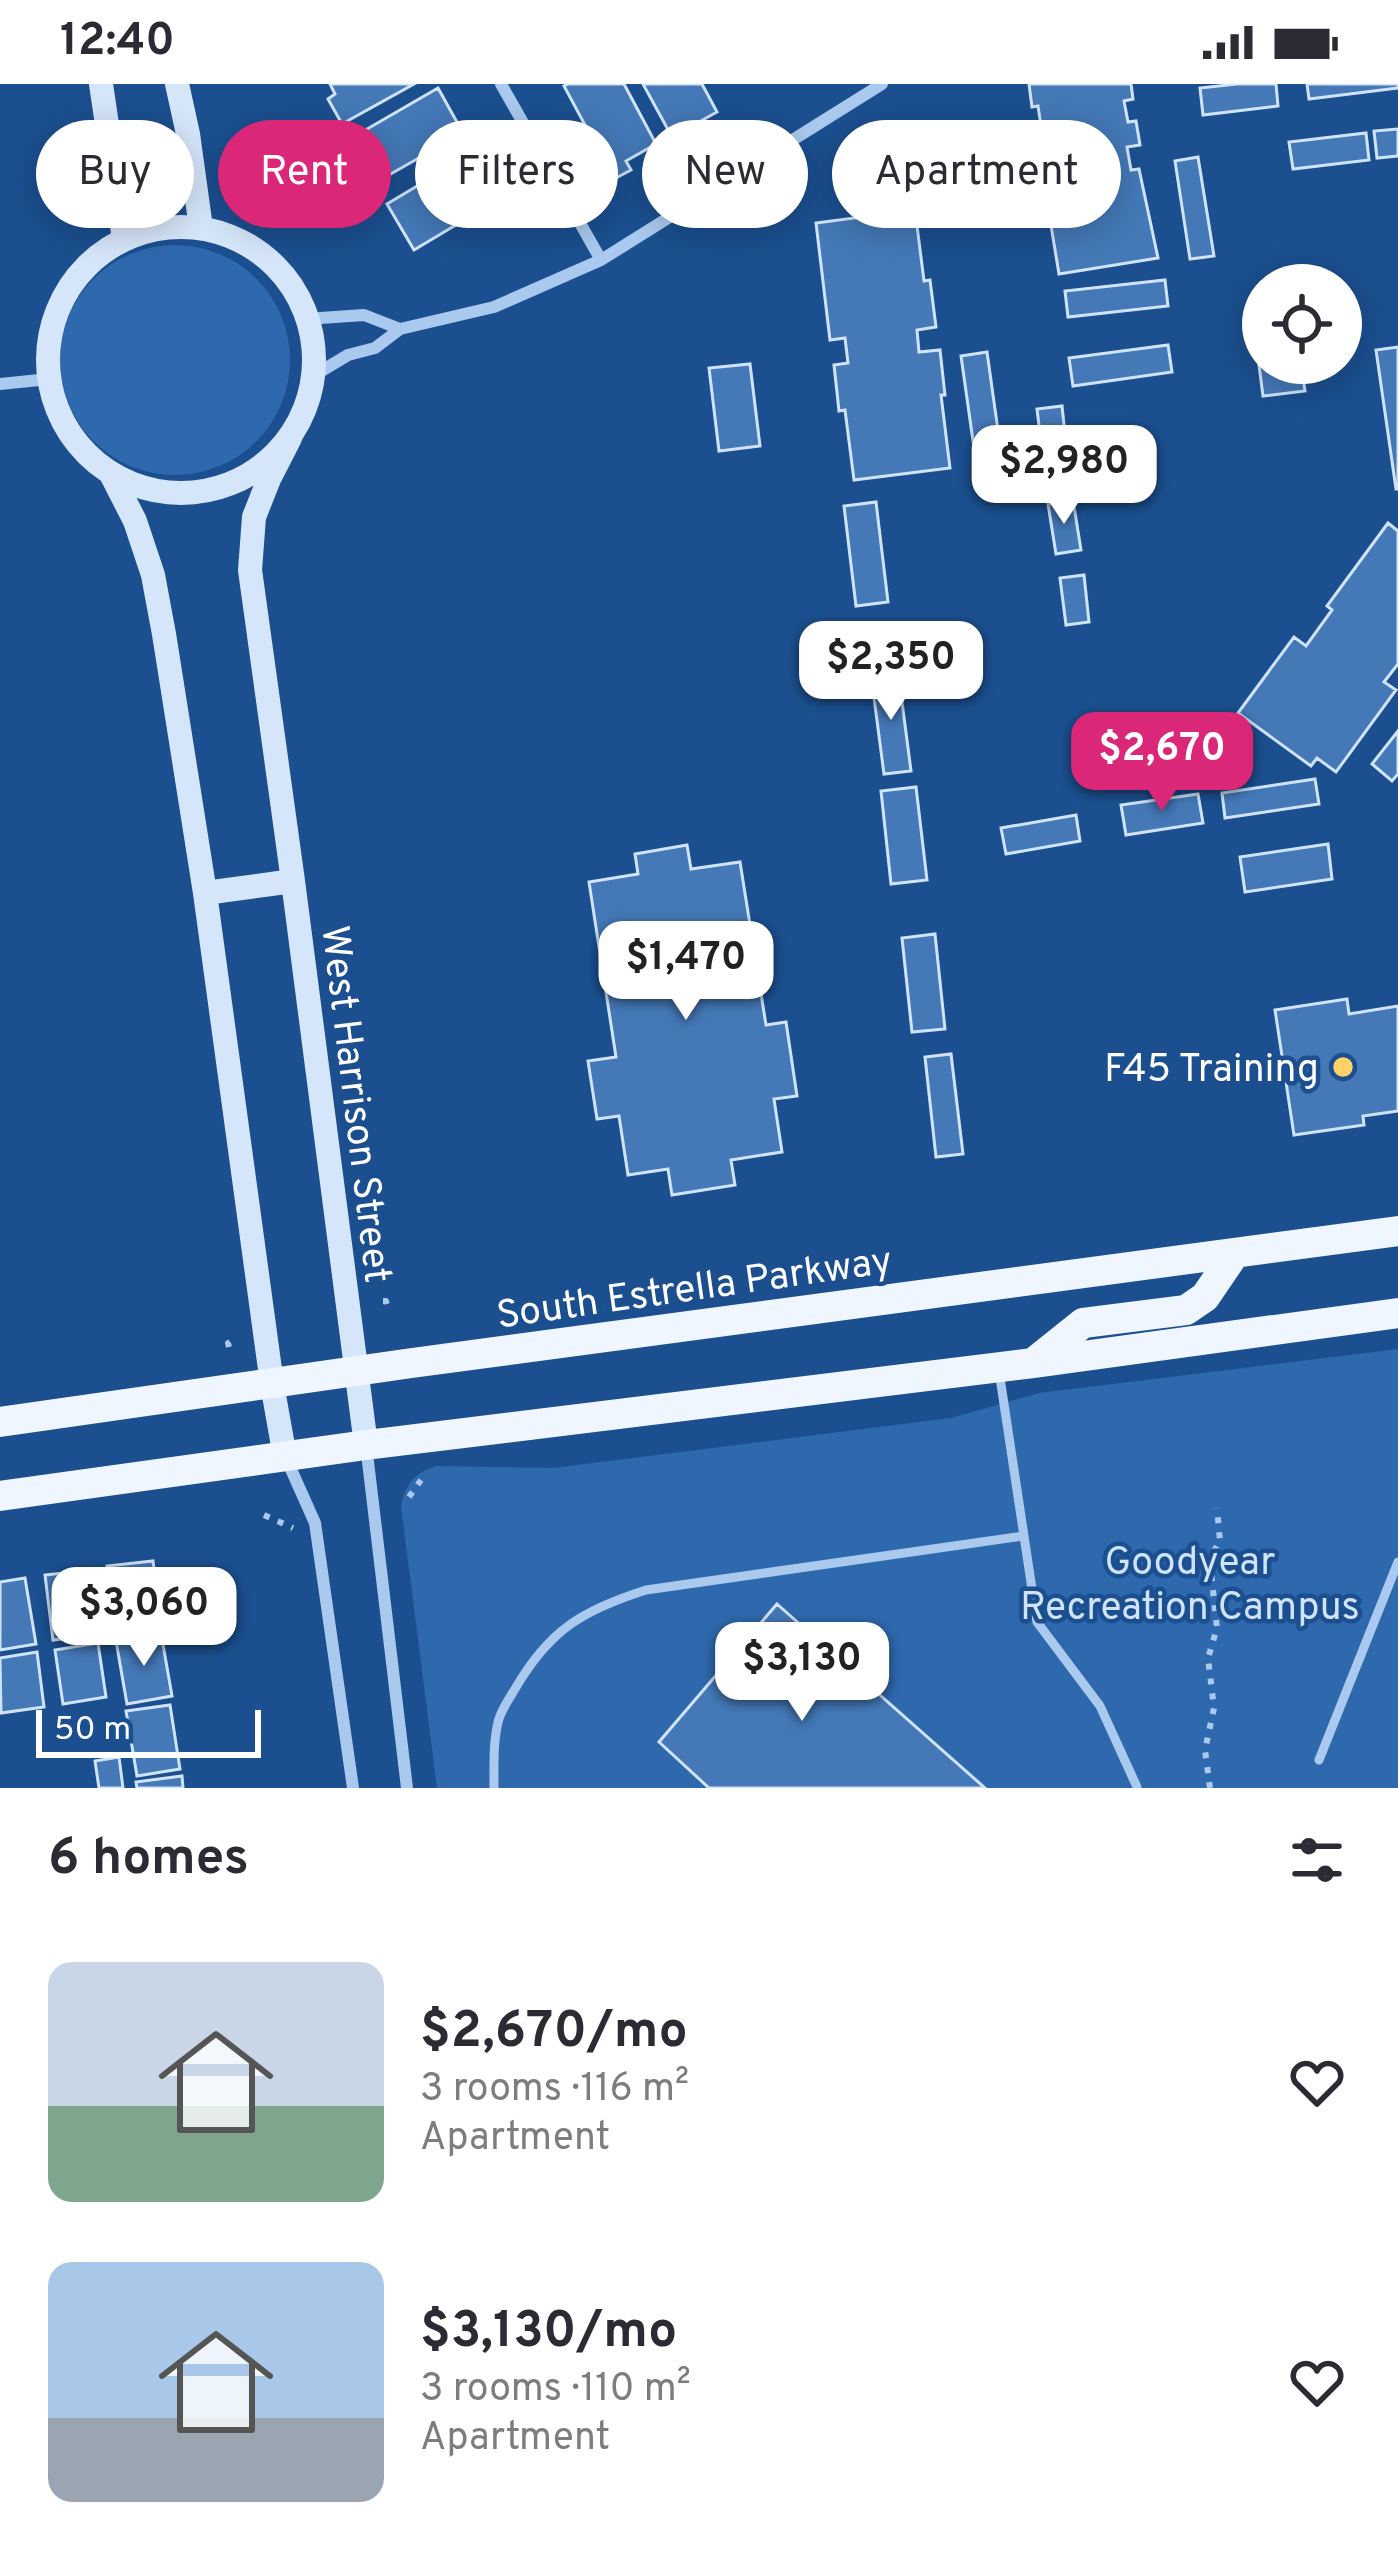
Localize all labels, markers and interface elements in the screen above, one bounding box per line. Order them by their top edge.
text: 12:40 [60,14,175,71]
chip: Buy [36,120,194,228]
chip: Rent [218,120,391,228]
chip: Filters [415,120,618,228]
chip: New [642,120,808,228]
chip: Apartment [832,120,1121,228]
map controls [1242,264,1362,384]
button: locate [1242,264,1362,384]
pin: $2,980 [966,425,1162,527]
text: $2,980 [999,439,1129,488]
pin: $2,350 [793,621,989,723]
text: $2,350 [826,635,956,684]
pin: $2,670 [1064,712,1260,814]
text: $2,670 [1098,726,1226,775]
pin: $1,470 [588,921,784,1023]
street label: West Harrison Street [307,923,400,1286]
text: $1,470 [626,935,746,984]
place label: F45 Training [1104,1047,1319,1096]
marker: F45 Training [1330,1054,1356,1080]
street label: South Estrella Parkway [494,1238,896,1342]
park label: Goodyear Recreation Campus [1020,1540,1360,1634]
pin: $3,060 [46,1567,242,1669]
text: $3,060 [79,1581,209,1630]
pin: $3,130 [704,1622,900,1724]
text: $3,130 [742,1636,862,1685]
scale bar [36,1704,261,1757]
text: 50 m [54,1710,131,1752]
icon: filters [1284,1827,1350,1893]
text: 6 homes [48,1828,249,1893]
text: $2,670/mo [420,2001,688,2066]
icon: home [144,2010,288,2154]
icon: heart [1284,2049,1350,2115]
text: 3 rooms · 116 m² [420,2066,689,2115]
text: Apartment [420,2115,610,2164]
text: $3,130/mo [420,2301,677,2366]
icon: home [144,2310,288,2454]
icon: heart [1284,2349,1350,2415]
text: 3 rooms · 110 m² [420,2366,691,2415]
text: Apartment [420,2415,610,2464]

